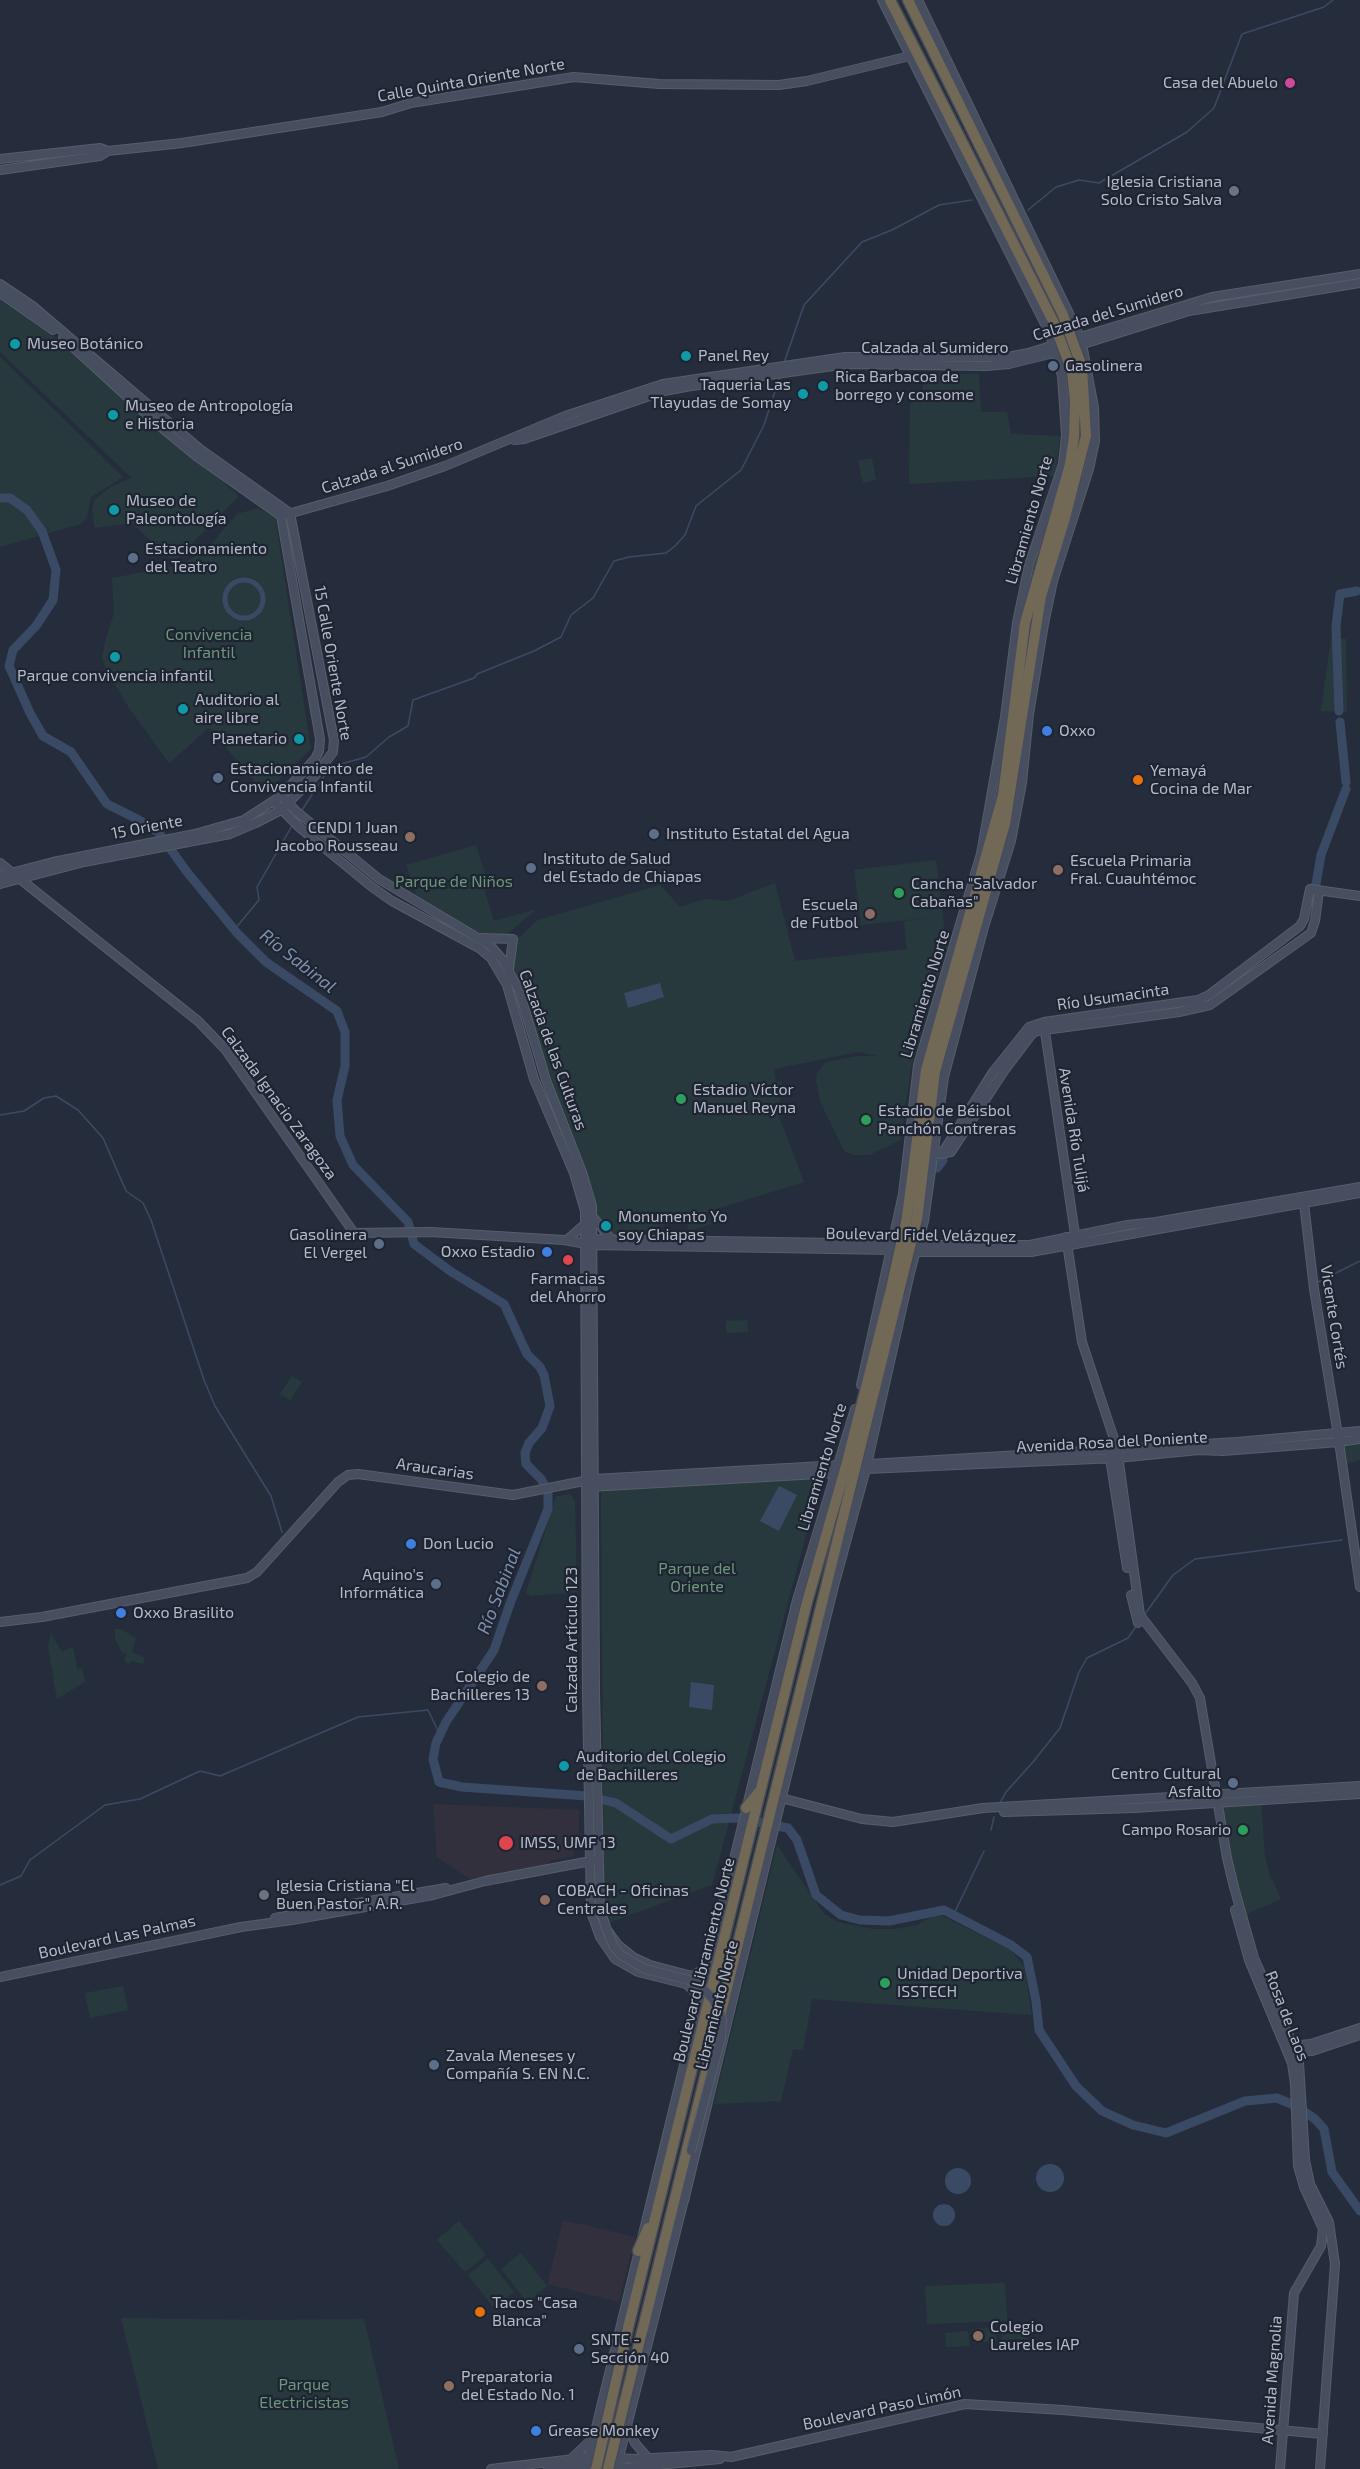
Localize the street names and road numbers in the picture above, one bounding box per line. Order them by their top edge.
street label: Calle Quinta Oriente Norte [376,54,566,106]
street label: Calzada del Sumidero [1030,281,1186,345]
street label: Calzada al Sumidero [861,338,1009,358]
street label: Calzada al Sumidero [319,434,465,498]
street label: Libramiento Norte [1001,454,1057,586]
street label: 15 Calle Oriente Norte [310,584,356,742]
street label: 15 Oriente [110,811,184,843]
street label: Libramiento Norte [896,928,954,1060]
street label: Calzada de las Culturas [515,967,591,1133]
street label: Río Usumacinta [1056,980,1170,1014]
street label: Calzada Ignacio Zaragoza [217,1023,341,1183]
street label: Avenida Río Tulijá [1055,1066,1093,1194]
street label: Boulevard Fidel Velázquez [826,1224,1016,1246]
street label: Vicente Cortés [1316,1264,1352,1370]
street label: Libramiento Norte [793,1401,851,1533]
street label: Avenida Rosa del Poniente [1016,1427,1208,1457]
street label: Araucarias [395,1454,475,1484]
street label: Calzada Artículo 123 [562,1567,582,1713]
street label: Boulevard Libramiento Norte [669,1856,739,2064]
street label: Boulevard Las Palmas [37,1911,197,1963]
street label: Libramiento Norte [692,1938,742,2072]
street label: Rosa de Laos [1261,1968,1313,2064]
street label: Avenida Magnolia [1258,2315,1286,2445]
street label: Boulevard Paso Limón [801,2382,963,2434]

